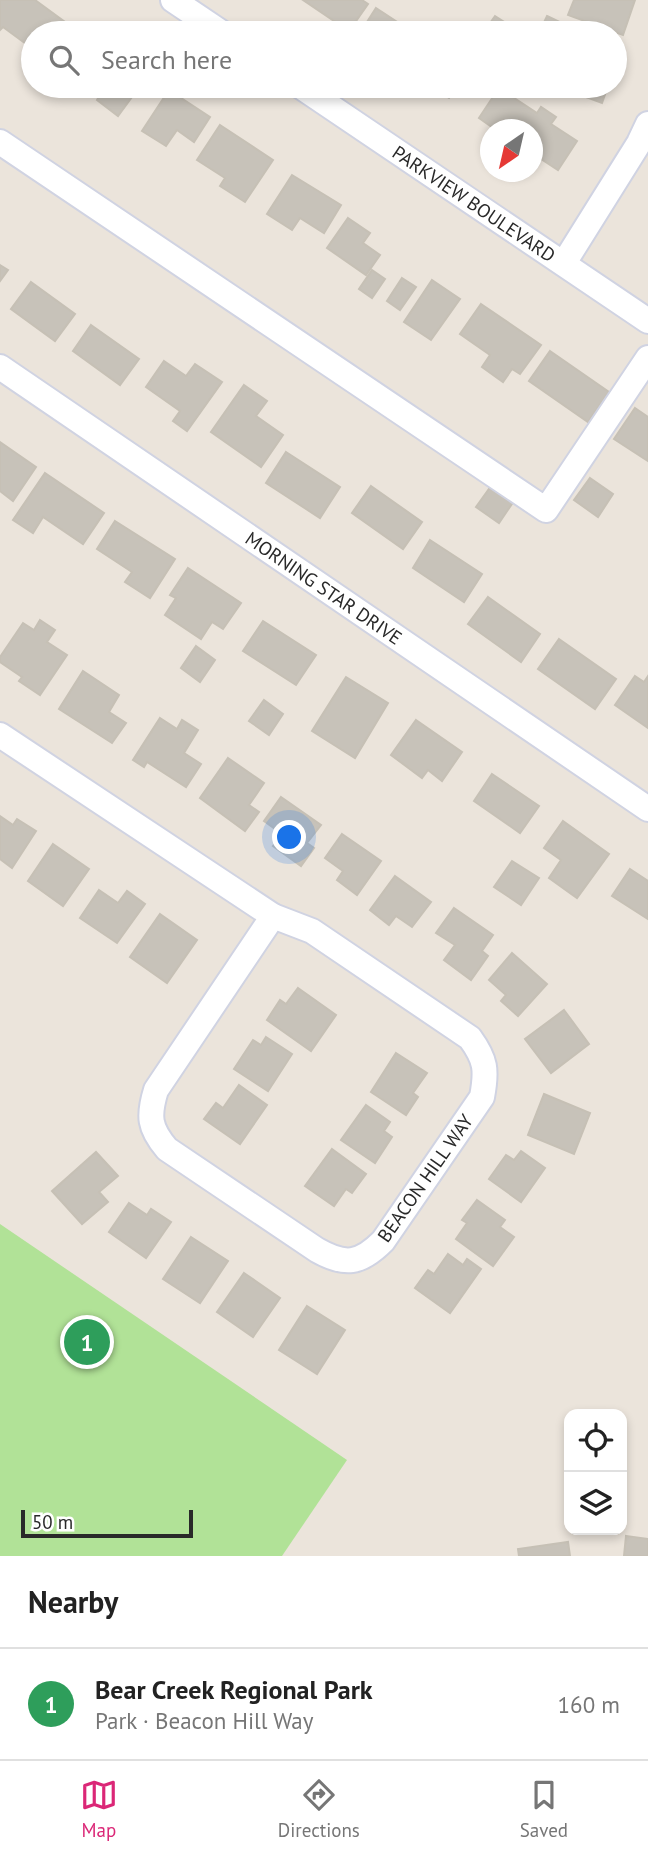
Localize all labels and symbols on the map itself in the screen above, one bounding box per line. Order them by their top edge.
north arrow [480,119,543,182]
street label: PARKVIEW BOULEVARD [388,140,560,267]
street label: MORNING STAR DRIVE [241,526,407,650]
your location [272,820,306,854]
street label: BEACON HILL WAY [372,1109,478,1247]
pin: 1 [64,1316,110,1368]
scale bar [21,1507,192,1539]

